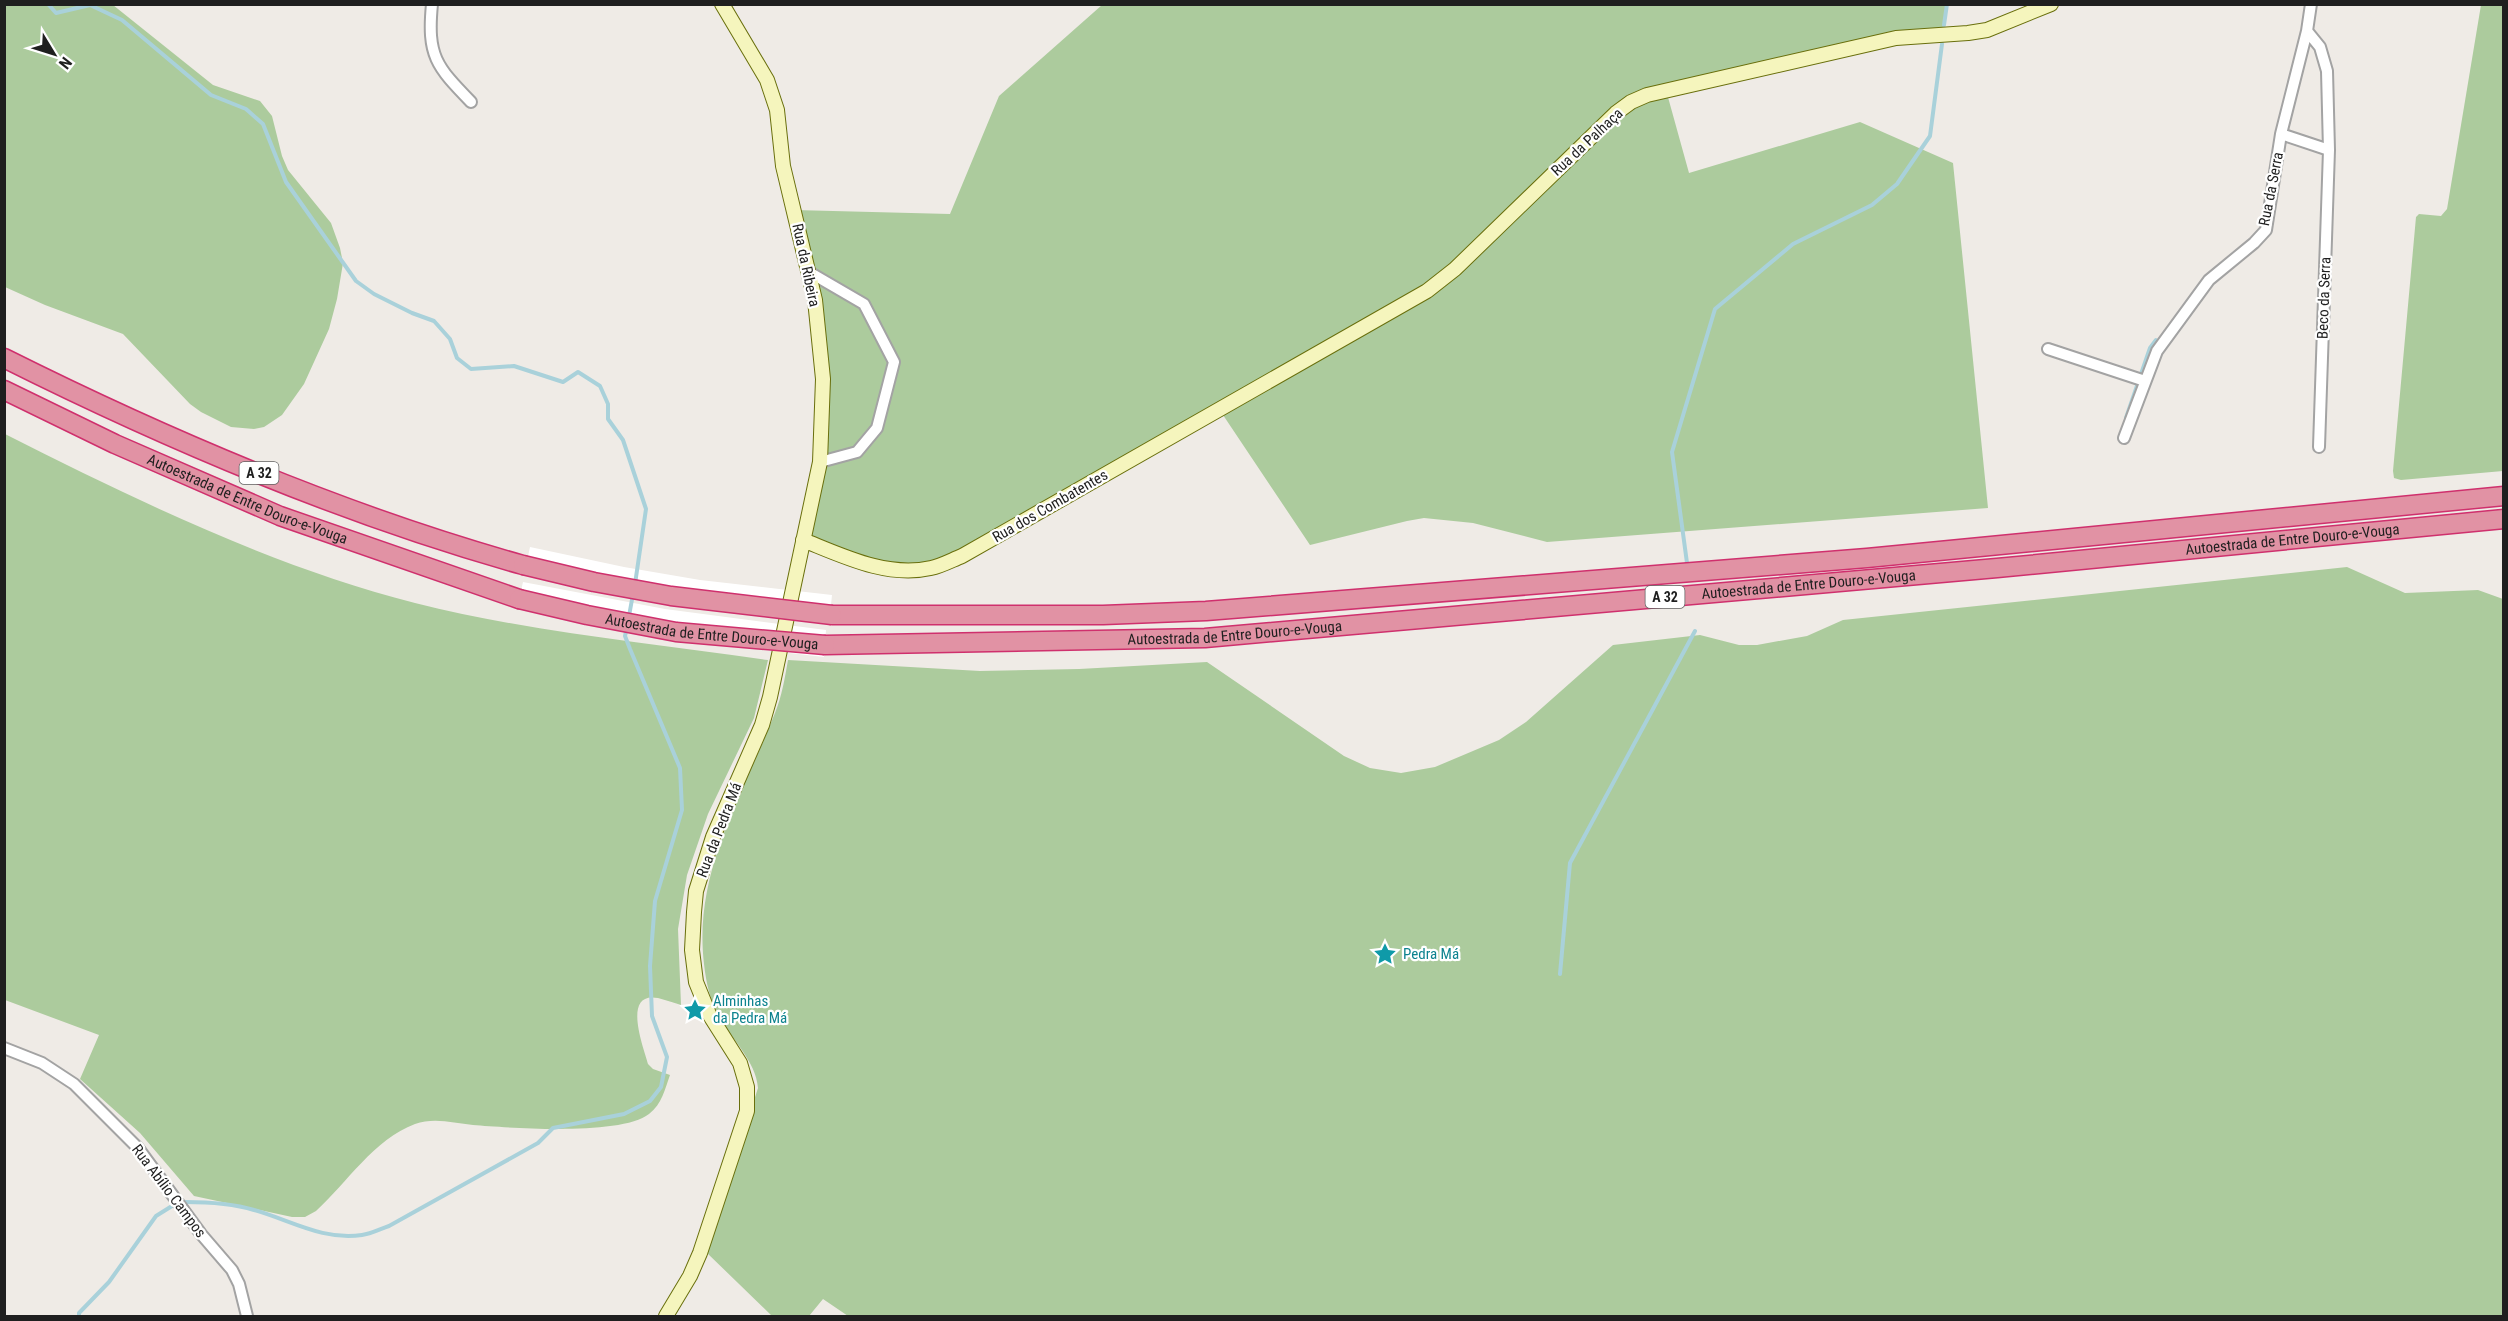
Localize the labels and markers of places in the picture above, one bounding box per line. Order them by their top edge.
place icon: Pedra Má [1372,941,1398,967]
place label: Pedra Má [1403,945,1459,963]
place label: Alminhas da Pedra Má [713,992,787,1027]
place icon: Alminhas da Pedra Má [682,997,708,1023]

